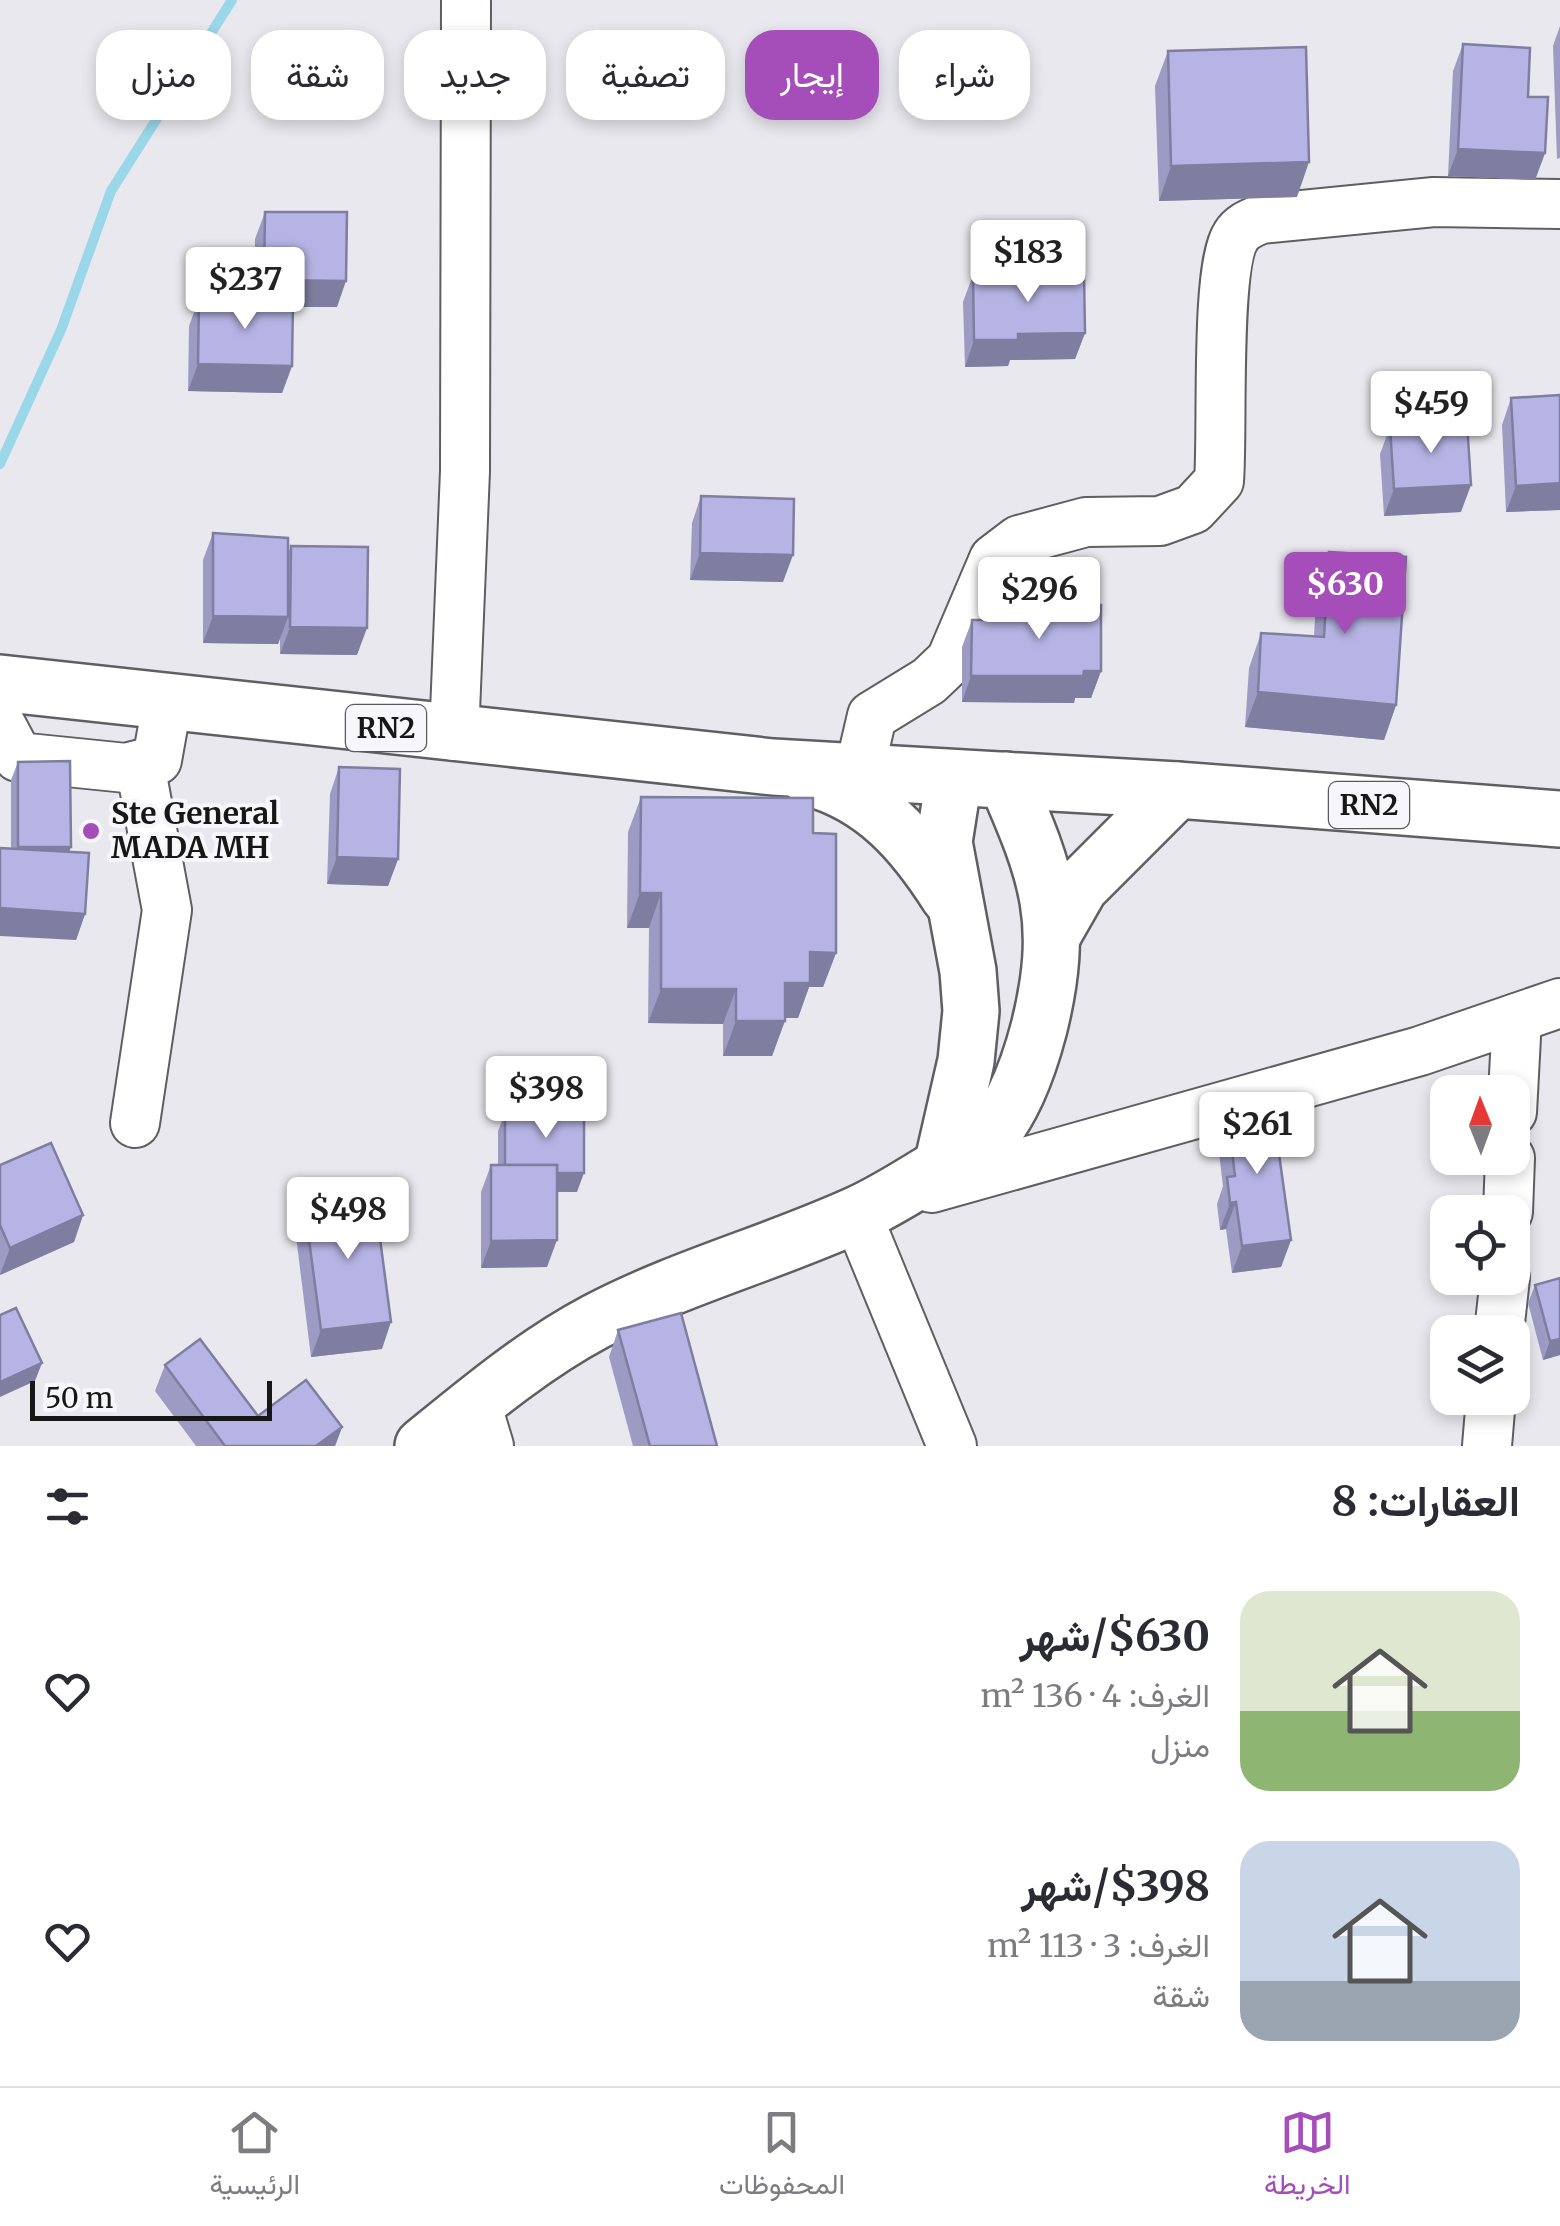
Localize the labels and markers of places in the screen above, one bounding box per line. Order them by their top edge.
pin: $183 [969,220,1087,305]
pin: $237 [186,247,304,332]
pin: $459 [1372,371,1490,456]
pin: $630 [1286,552,1404,637]
pin: $296 [980,557,1098,642]
place label: Ste General MADA MH [111,794,279,866]
marker: Ste General MADA MH [80,820,102,842]
pin: $398 [487,1056,605,1141]
pin: $261 [1198,1092,1316,1177]
pin: $498 [289,1177,407,1262]

